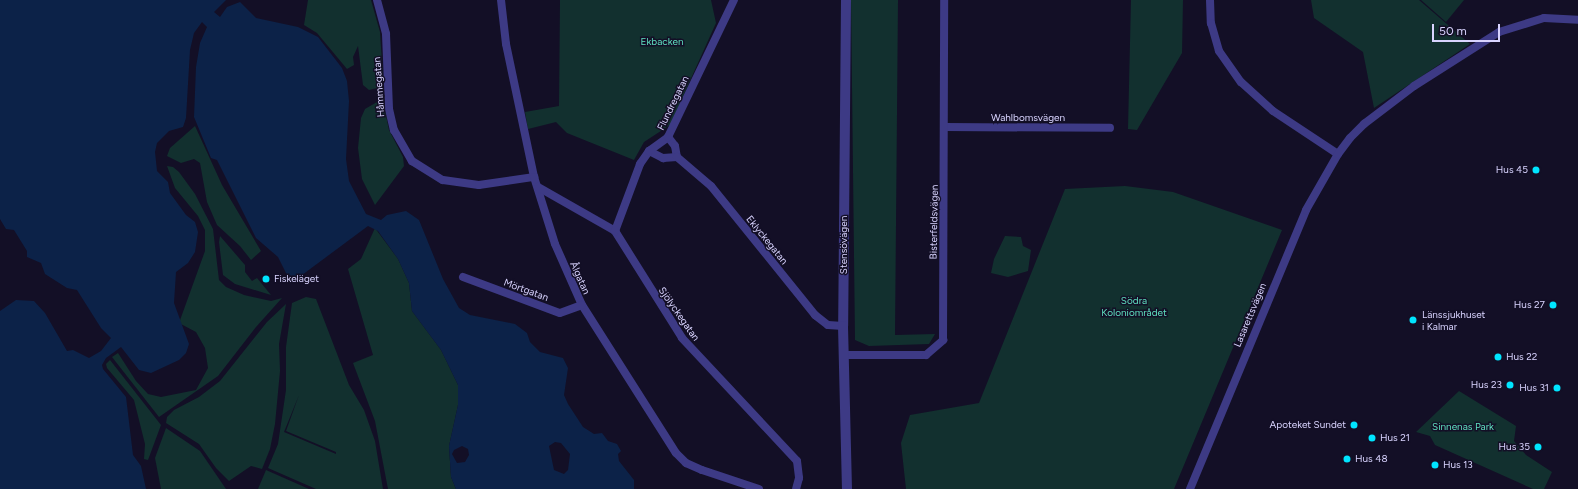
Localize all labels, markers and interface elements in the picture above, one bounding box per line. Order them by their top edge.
scale bar [1434,16,1502,42]
text: 50 m [1439,24,1467,38]
park label: Ekbacken [641,36,683,48]
street label: Håmmegatan [371,56,387,118]
street label: Flundregatan [655,74,691,132]
street label: Wahlbomsvägen [991,112,1065,124]
place label: Hus 45 [1496,164,1528,176]
marker: Hus 45 [1531,165,1541,175]
street label: Bisterfeldsvägen [927,185,941,259]
street label: Eklyckegatan [744,213,790,267]
street label: Stensövägen [838,216,850,274]
street label: Ålgatan [568,260,592,296]
place label: Fiskeläget [274,273,319,285]
marker: Fiskeläget [261,274,271,284]
street label: Mörtgatan [502,276,550,304]
street label: Lasarettsvägen [1231,281,1269,349]
street label: Sjölyckegatan [656,285,702,343]
park label: Södra Koloniområdet [1101,294,1167,318]
place label: Hus 27 [1514,299,1545,311]
marker: Hus 27 [1548,300,1558,310]
place label: Länssjukhuset i Kalmar [1422,308,1485,332]
marker: Länssjukhuset i Kalmar [1407,314,1419,326]
place label: Hus 22 [1506,351,1537,363]
marker: Hus 22 [1493,352,1503,362]
place label: Hus 23 [1471,379,1502,391]
marker: Hus 23 [1505,380,1515,390]
place label: Hus 31 [1519,382,1549,394]
marker: Hus 31 [1552,383,1562,393]
place label: Apoteket Sundet [1269,419,1346,431]
marker: Apoteket Sundet [1349,420,1359,430]
park label: Sinnenas Park [1432,421,1494,433]
place label: Hus 21 [1380,432,1410,444]
marker: Hus 21 [1367,433,1377,443]
place label: Hus 35 [1499,441,1530,453]
marker: Hus 35 [1533,442,1543,452]
place label: Hus 48 [1355,453,1388,465]
marker: Hus 48 [1342,454,1352,464]
place label: Hus 13 [1443,459,1473,471]
marker: Hus 13 [1430,460,1440,470]

